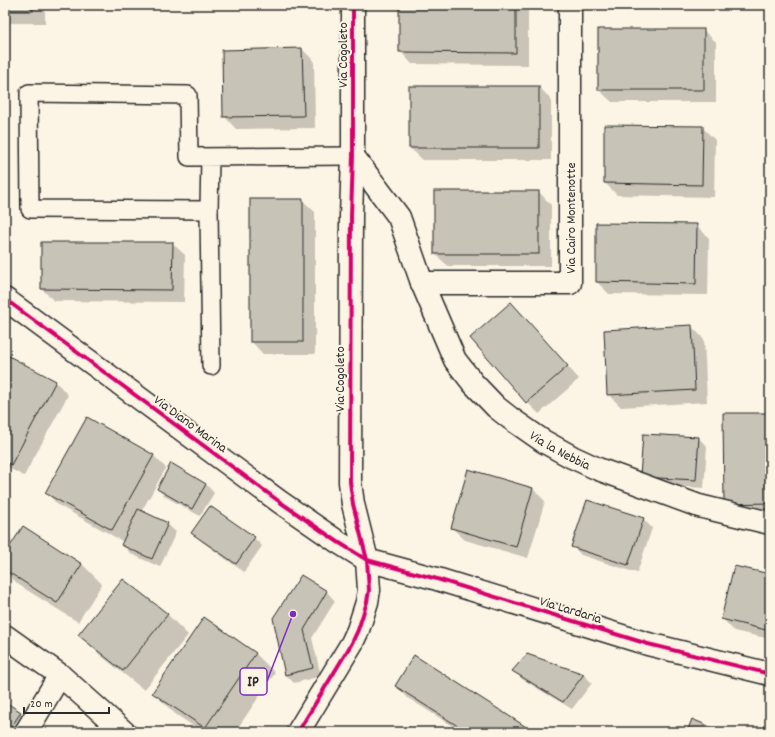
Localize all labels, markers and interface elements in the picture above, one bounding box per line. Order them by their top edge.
street label: Via Cogoleto [334,22,354,88]
street label: Via Cairo Montenotte [562,162,582,274]
street label: Via Cogoleto [331,346,351,412]
street label: Via Diano Marina [149,391,231,458]
street label: Via la Nebbia [525,427,594,476]
street label: Via Lardaria [537,592,604,630]
callout: IP [240,668,267,695]
text: IP [247,672,259,694]
scale bar [24,689,109,715]
text: 20 m [30,696,53,713]

